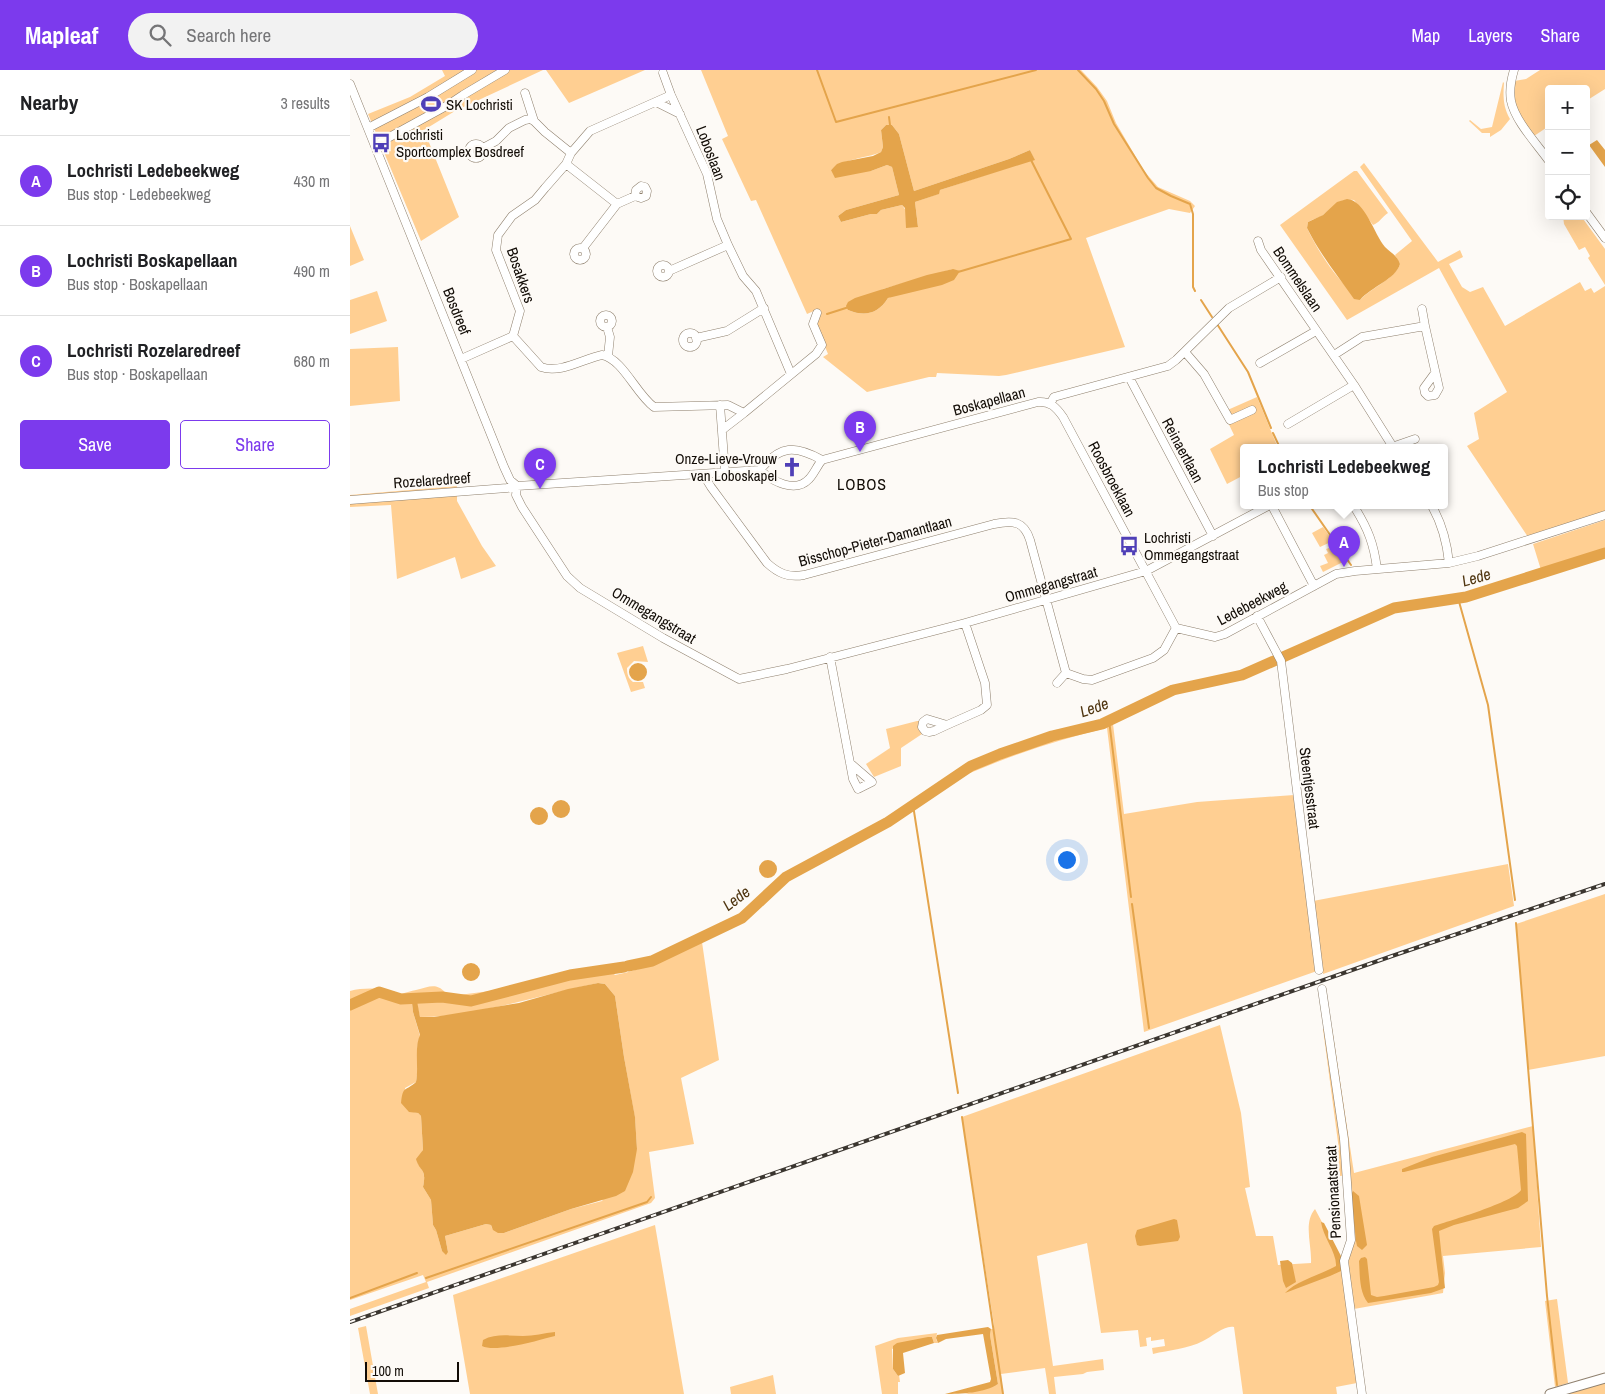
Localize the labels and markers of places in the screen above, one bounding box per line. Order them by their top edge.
sports icon: SK Lochristi [420,93,442,115]
place label: SK Lochristi [446,94,513,115]
place label: Lochristi Sportcomplex Bosdreef [396,124,524,162]
bus stop icon: Lochristi Sportcomplex Bosdreef [370,132,392,154]
pin: B [844,411,876,452]
pin: C [524,448,556,489]
place label: Onze-Lieve-Vrouw van Loboskapel [675,448,777,486]
church icon: Onze-Lieve-Vrouw van Loboskapel [781,456,803,478]
pin: A [1328,526,1360,567]
place label: Lochristi Ommegangstraat [1144,527,1240,565]
bus stop icon: Lochristi Ommegangstraat [1118,535,1140,557]

